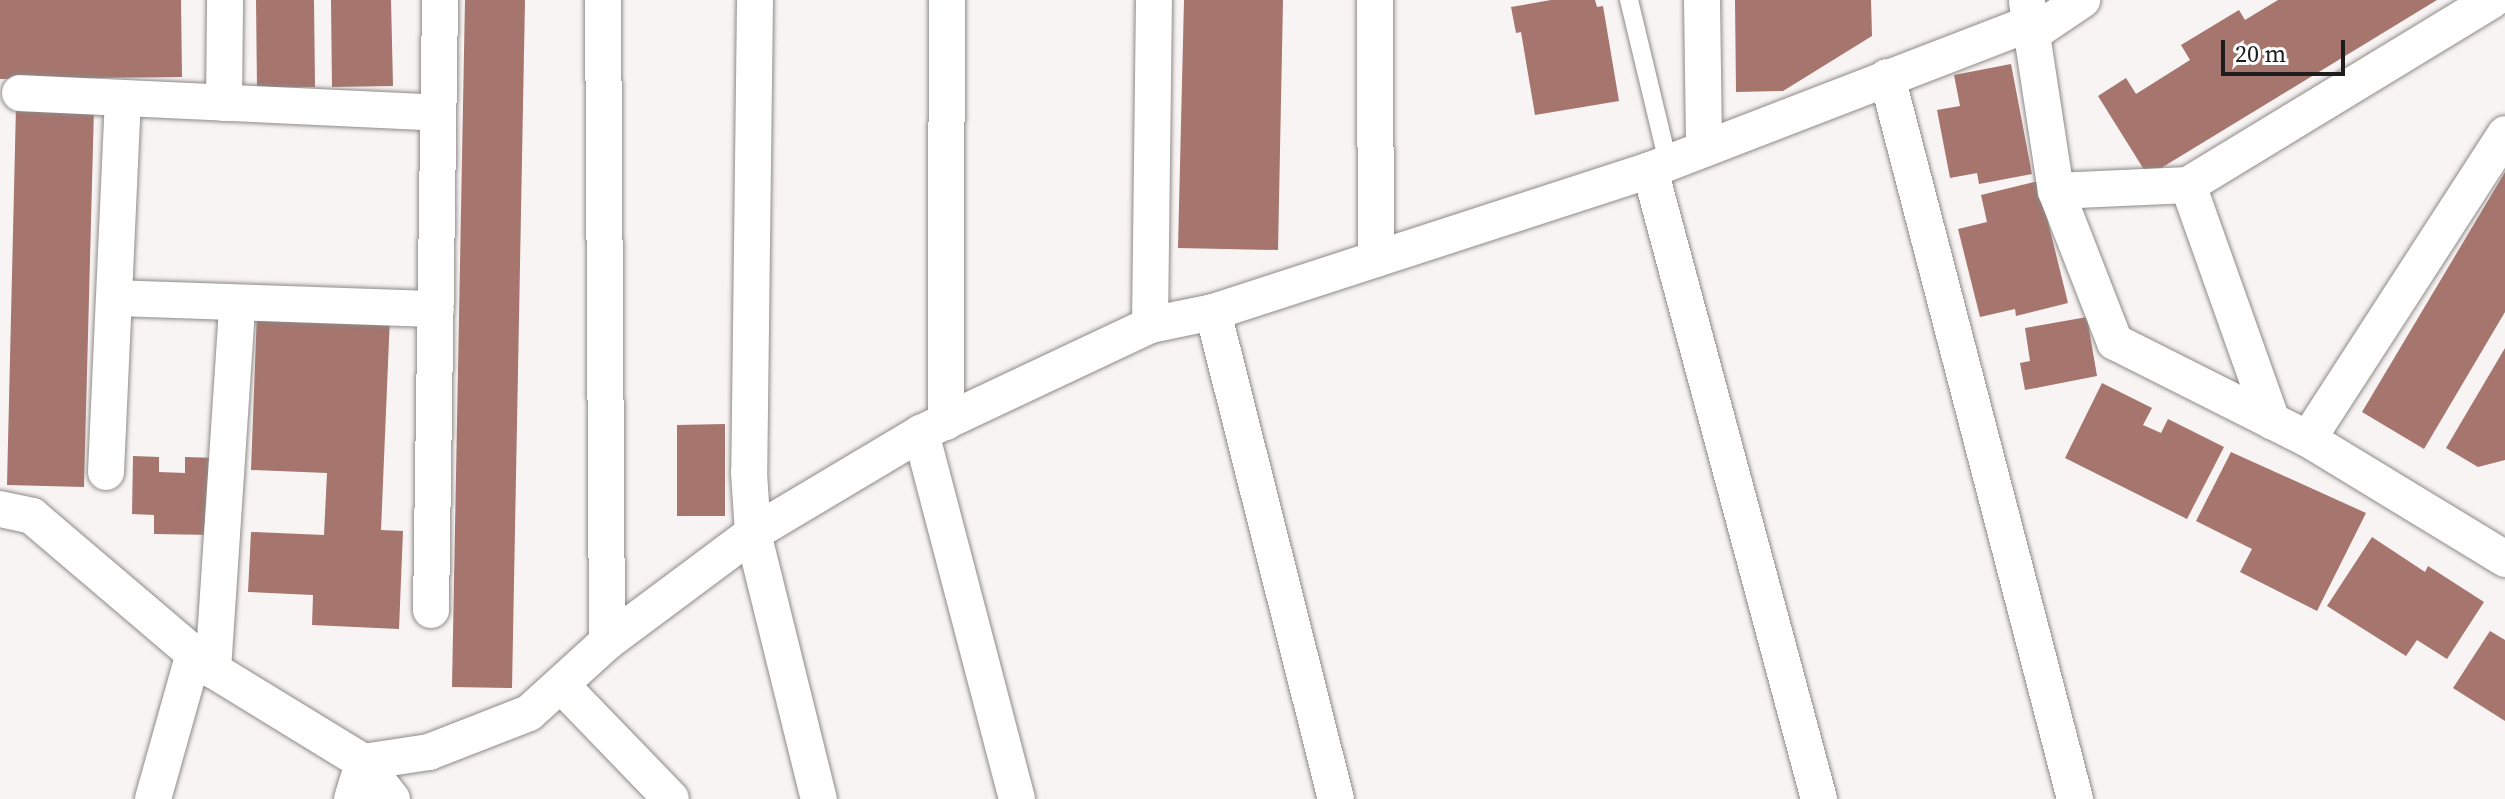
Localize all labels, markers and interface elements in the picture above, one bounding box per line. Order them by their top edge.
scale bar [2225,24,2349,74]
text: 20 m [2235,37,2286,70]

